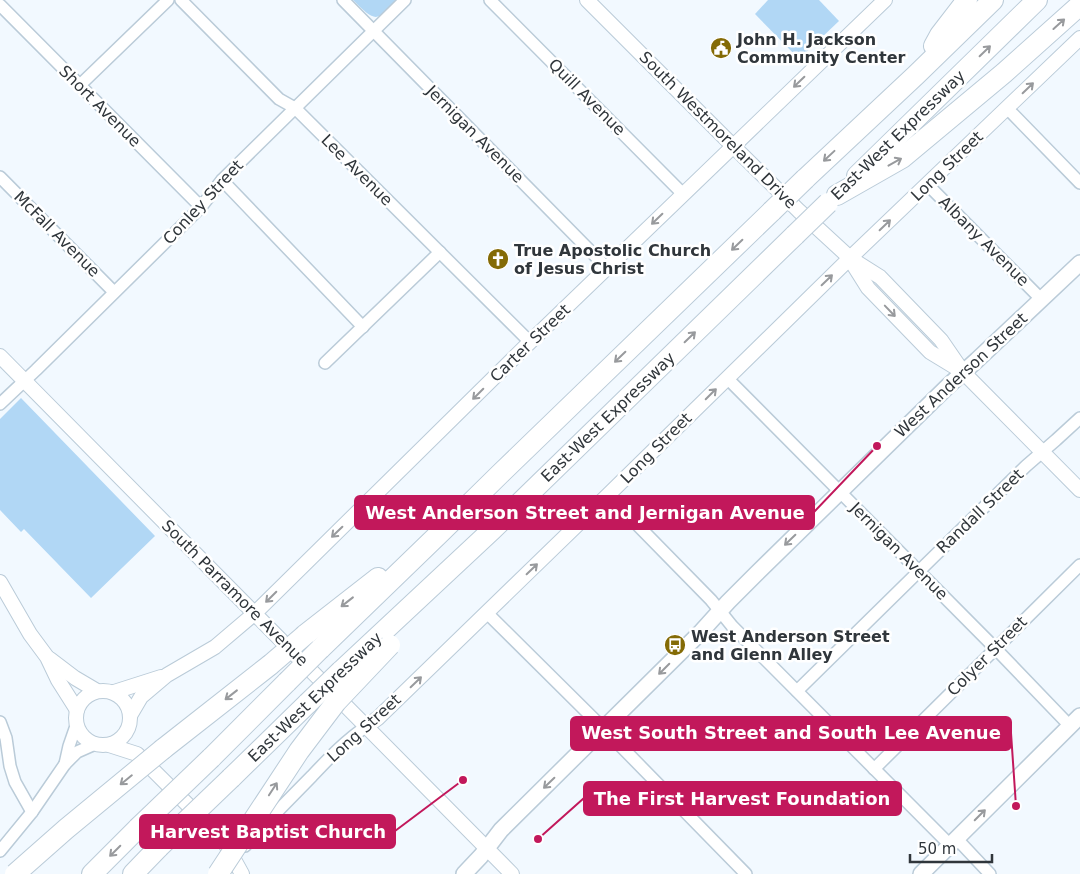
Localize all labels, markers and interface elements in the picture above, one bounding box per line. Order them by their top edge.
one-way arrow [1053,18,1066,29]
place label: John H. Jackson Community Center [736,30,905,67]
public building icon: John H. Jackson Community Center [709,36,733,60]
one-way arrow [979,45,991,57]
street label: South Westmoreland Drive [635,47,801,213]
street label: Quill Avenue [545,55,629,139]
street label: Short Avenue [55,61,145,151]
street label: East-West Expressway [827,66,969,204]
one-way arrow [793,76,805,88]
street label: Jernigan Avenue [422,81,528,187]
one-way arrow [1021,82,1034,94]
street label: Long Street [907,127,987,205]
street label: Lee Avenue [317,130,397,210]
one-way arrow [823,150,836,162]
street label: Conley Street [159,156,247,248]
one-way arrow [887,157,902,167]
street label: McFall Avenue [10,187,104,281]
street label: Albany Avenue [935,192,1033,290]
one-way arrow [651,213,663,226]
one-way arrow [878,219,891,231]
one-way arrow [731,238,743,250]
place label: True Apostolic Church of Jesus Christ [514,241,711,278]
church icon: True Apostolic Church of Jesus Christ [486,247,510,271]
one-way arrow [821,274,834,286]
street label: Carter Street [486,300,574,386]
one-way arrow [884,304,896,317]
street label: West Anderson Street [891,309,1031,441]
one-way arrow [684,331,696,343]
street label: East-West Expressway [537,348,679,486]
one-way arrow [614,351,626,364]
one-way arrow [705,387,717,400]
one-way arrow [472,388,484,400]
street label: Long Street [617,409,695,487]
street label: Randall Street [933,465,1027,557]
callout: West Anderson Street and Jernigan Avenue [355,496,814,529]
street label: Jernigan Avenue [846,498,952,604]
text: West Anderson Street and Jernigan Avenue [365,502,805,523]
street label: South Parramore Avenue [158,516,312,670]
one-way arrow [331,526,343,539]
one-way arrow [784,534,796,547]
one-way arrow [526,563,538,575]
one-way arrow [265,591,278,603]
one-way arrow [341,597,354,608]
street label: Colyer Street [943,612,1031,700]
place label: West Anderson Street and Glenn Alley [691,627,890,664]
street label: East-West Expressway [244,628,386,766]
bus stop icon: West Anderson Street and Glenn Alley [663,633,687,657]
one-way arrow [658,663,670,675]
one-way arrow [409,676,421,688]
one-way arrow [224,690,238,700]
street label: Long Street [323,690,405,766]
callout: West South Street and South Lee Avenue [571,717,1011,750]
text: West South Street and South Lee Avenue [581,722,1001,743]
one-way arrow [119,774,132,785]
one-way arrow [542,777,555,789]
one-way arrow [268,782,278,796]
callout: The First Harvest Foundation [584,782,901,815]
text: The First Harvest Foundation [594,788,890,809]
one-way arrow [974,809,987,821]
callout: Harvest Baptist Church [140,815,395,848]
text: Harvest Baptist Church [150,821,386,842]
scale bar [910,832,992,864]
text: 50 m [918,840,956,858]
one-way arrow [109,845,121,857]

